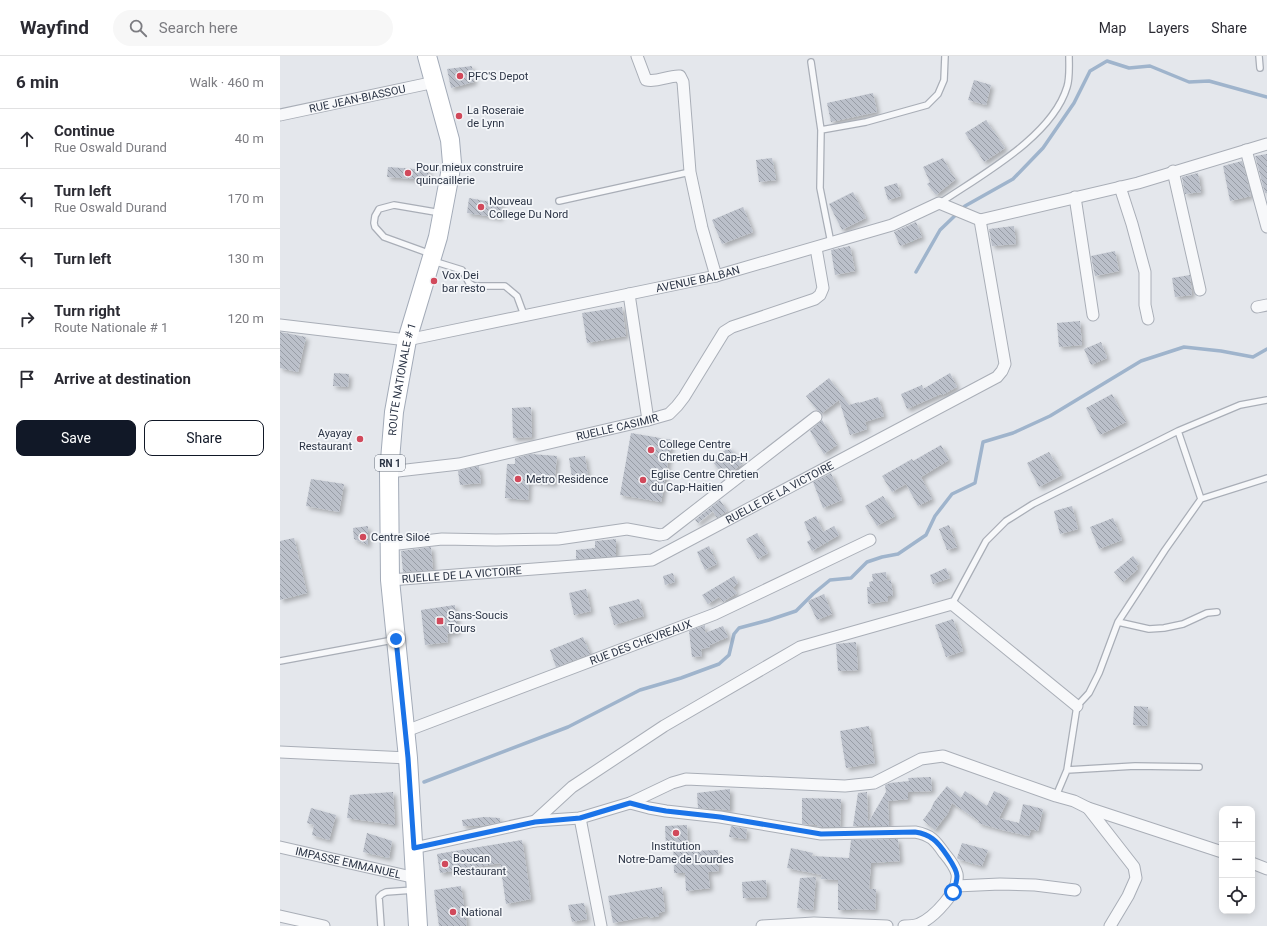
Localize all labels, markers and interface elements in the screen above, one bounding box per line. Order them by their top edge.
search box [113,10,393,46]
text: Wayfind [20,16,89,39]
icon: search [127,17,149,39]
text: Search here [159,19,238,37]
text: Map [1099,20,1126,36]
text: Layers [1148,20,1189,36]
text: Share [1211,20,1247,36]
place label: PFC'S Depot [468,70,529,83]
marker: PFC'S Depot [455,71,465,81]
text: 6 min [16,72,59,92]
text: Walk · 460 m [189,75,264,90]
street label: RUE JEAN-BIASSOU [308,82,407,115]
place label: La Roseraie de Lynn [467,104,524,130]
marker: La Roseraie de Lynn [454,111,464,121]
text: Continue [54,122,115,140]
icon: ahead [16,128,38,150]
text: 40 m [235,131,264,146]
text: Rue Oswald Durand [54,140,167,155]
place label: Pour mieux construire quincaillerie [416,161,524,187]
marker: Pour mieux construire quincaillerie [403,168,413,178]
text: Turn left [54,182,111,200]
icon: left [16,188,38,210]
text: 170 m [227,191,264,206]
place label: Nouveau College Du Nord [489,195,568,221]
text: Rue Oswald Durand [54,200,167,215]
marker: Nouveau College Du Nord [476,202,486,212]
icon: left [16,248,38,270]
text: Turn left [54,250,111,268]
text: 130 m [227,251,264,266]
street label: AVENUE BALBAN [655,263,741,295]
place label: Vox Dei bar resto [442,269,486,295]
marker: Vox Dei bar resto [429,276,439,286]
text: Turn right [54,302,120,320]
icon: right [16,308,38,330]
text: 120 m [227,311,264,326]
text: Route Nationale # 1 [54,320,168,335]
street label: ROUTE NATIONALE # 1 [386,321,418,436]
icon: arrive [16,368,38,390]
text: Arrive at destination [54,370,191,388]
street label: RUELLE CASIMIR [575,411,660,443]
button: Save [16,420,136,456]
button: Share [144,420,264,456]
place label: Ayayay Restaurant [299,427,353,453]
marker: Ayayay Restaurant [355,434,365,444]
place label: College Centre Chretien du Cap-H [659,438,748,464]
marker: College Centre Chretien du Cap-H [646,445,656,455]
road number: RN 1 [375,455,405,471]
street label: RUELLE DE LA VICTOIRE [723,458,836,526]
place label: Eglise Centre Chretien du Cap-Haitien [651,468,759,494]
place label: Metro Residence [526,473,608,486]
marker: Metro Residence [513,474,523,484]
marker: Eglise Centre Chretien du Cap-Haitien [638,475,648,485]
place label: Centre Siloé [371,531,430,544]
marker: Centre Siloé [358,532,368,542]
street label: RUELLE DE LA VICTOIRE [401,563,522,586]
place label: Sans-Soucis Tours [448,609,509,635]
marker: Sans-Soucis Tours [435,616,445,626]
street label: RUE DES CHEVREAUX [588,617,694,667]
route end [387,630,405,648]
map controls [1219,806,1255,914]
button: + [1219,806,1255,842]
marker: Institution Notre-Dame de Lourdes [671,828,681,838]
place label: Institution Notre-Dame de Lourdes [618,840,734,866]
button: − [1219,842,1255,878]
street label: IMPASSE EMMANUEL [294,844,402,881]
place label: Boucan Restaurant [453,852,507,878]
marker: Boucan Restaurant [440,859,450,869]
button: locate [1219,878,1255,914]
route start [944,883,962,901]
place label: National [461,906,502,919]
marker: National [448,907,458,917]

